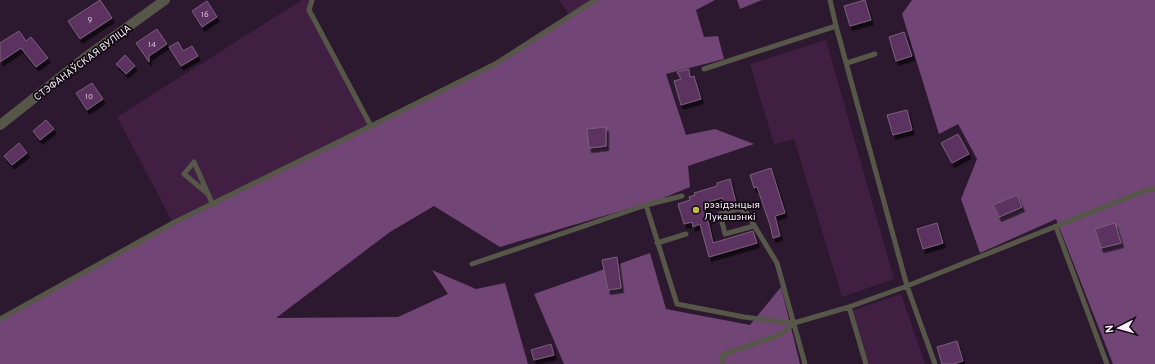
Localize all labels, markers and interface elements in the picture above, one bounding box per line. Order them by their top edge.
house number: 16 [201,10,209,20]
house number: 9 [88,15,93,25]
street label: СТЭФАНАЎСКАЯ ВУЛІЦА [32,22,134,104]
house number: 14 [148,40,156,50]
house number: 10 [85,92,93,102]
place label: рэзідэнцыя Лукашэнкі [704,199,760,224]
marker: рэзідэнцыя Лукашэнкі [691,205,701,215]
north arrow [1099,308,1139,348]
text: N [1103,324,1117,334]

